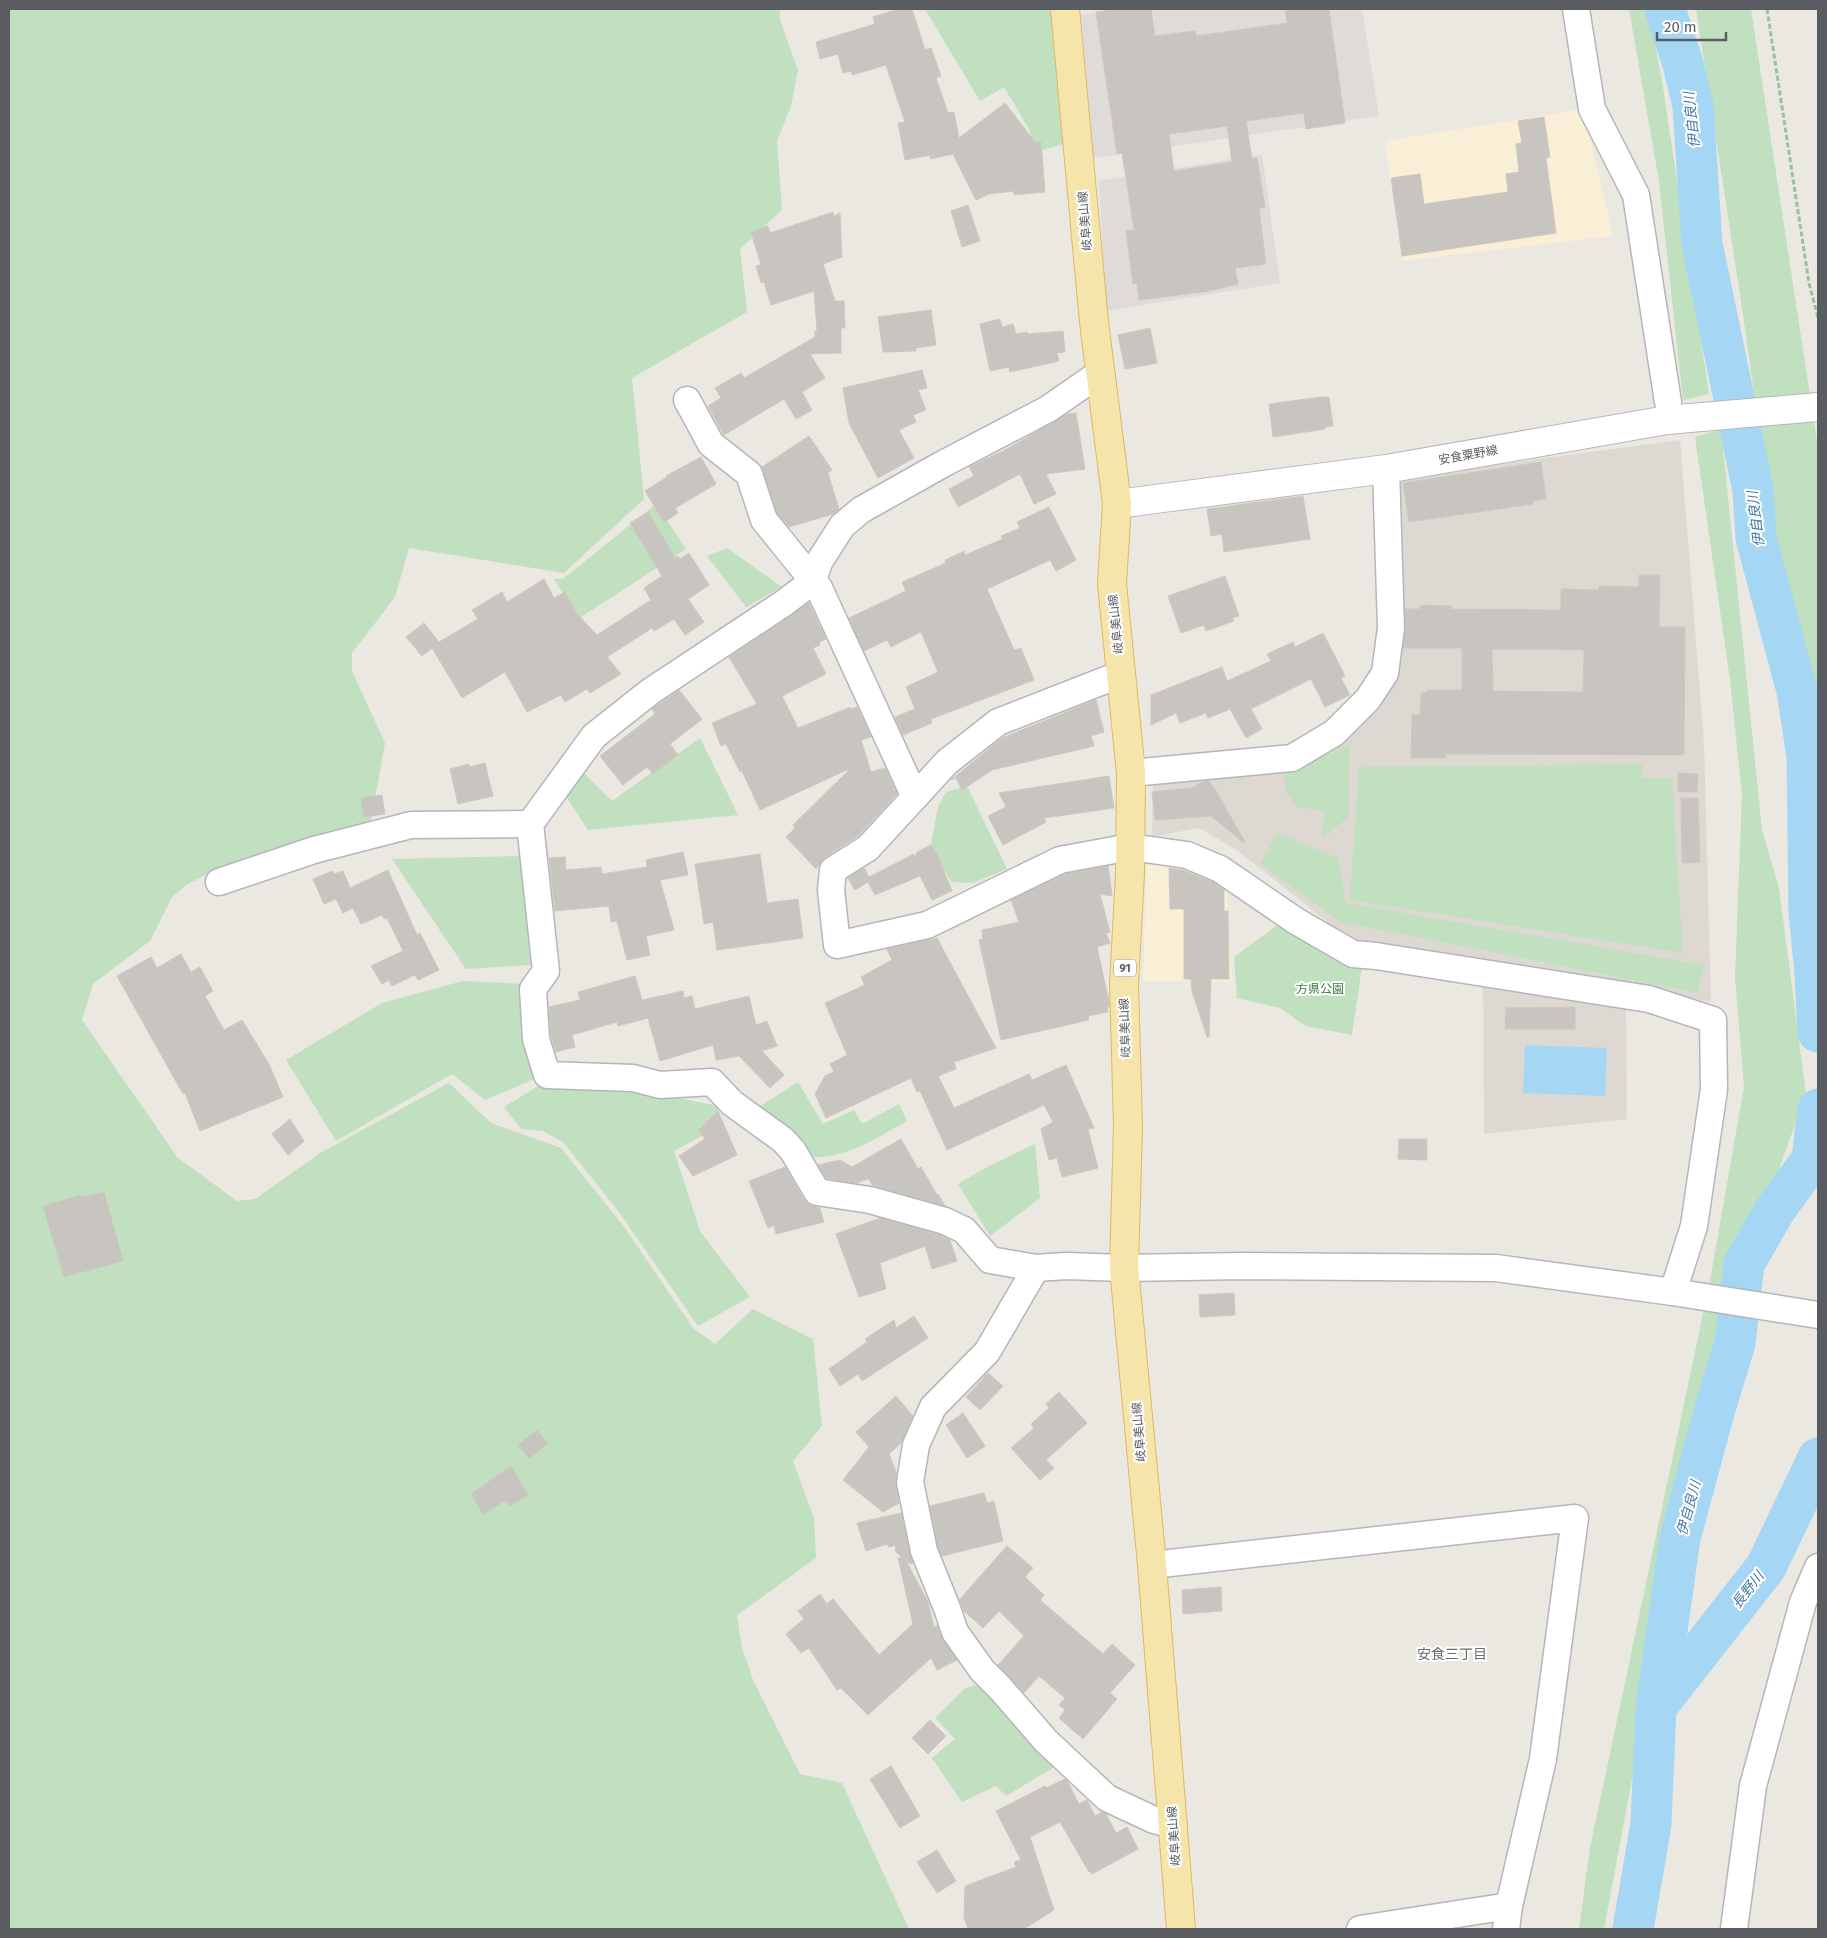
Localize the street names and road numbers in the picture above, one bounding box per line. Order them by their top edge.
street label: 岐阜美山線 [1075,190,1095,252]
street label: 安食粟野線 [1437,443,1499,467]
street label: 岐阜美山線 [1106,593,1126,655]
road number: 91 [1114,960,1136,976]
street label: 岐阜美山線 [1117,998,1133,1058]
street label: 岐阜美山線 [1129,1401,1149,1463]
street label: 岐阜美山線 [1165,1806,1183,1866]

